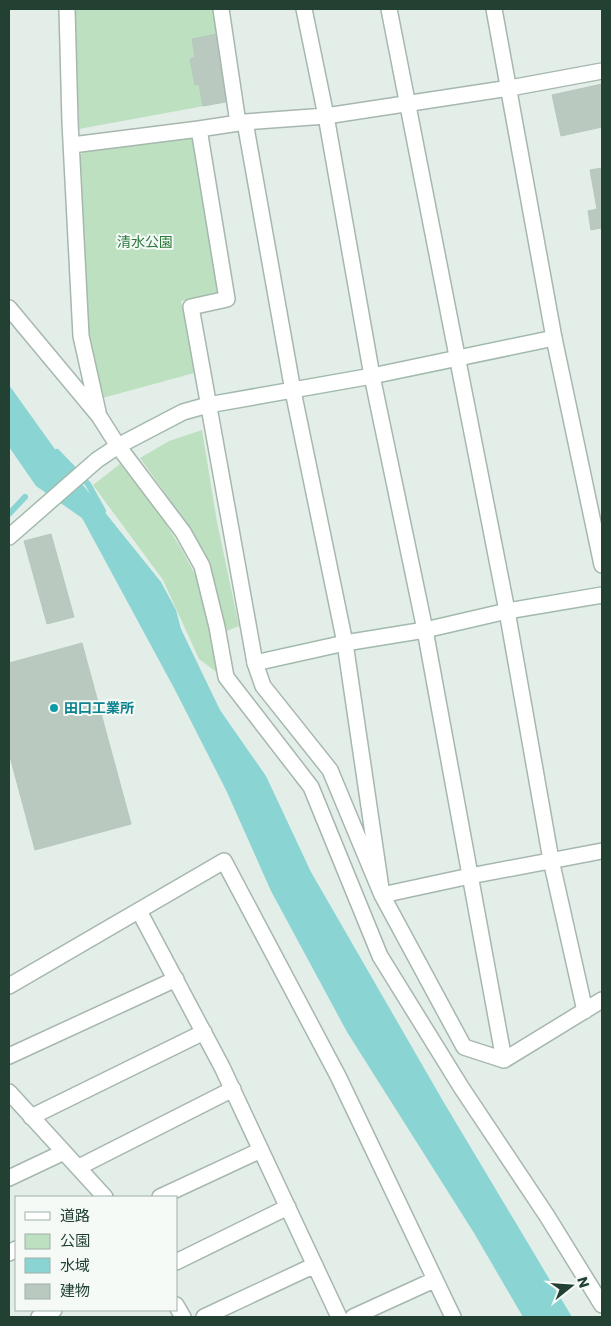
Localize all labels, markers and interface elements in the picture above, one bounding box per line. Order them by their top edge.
park label: 清水公園 [117,232,173,252]
place label: 田口工業所 [64,698,134,718]
marker: 田口工業所 [48,702,60,714]
legend [15,1196,178,1311]
text: 道路 [60,1205,90,1226]
text: 公園 [60,1230,90,1251]
text: 水域 [60,1255,90,1276]
north arrow [546,1261,596,1311]
text: N [572,1274,595,1290]
text: 建物 [60,1280,90,1301]

